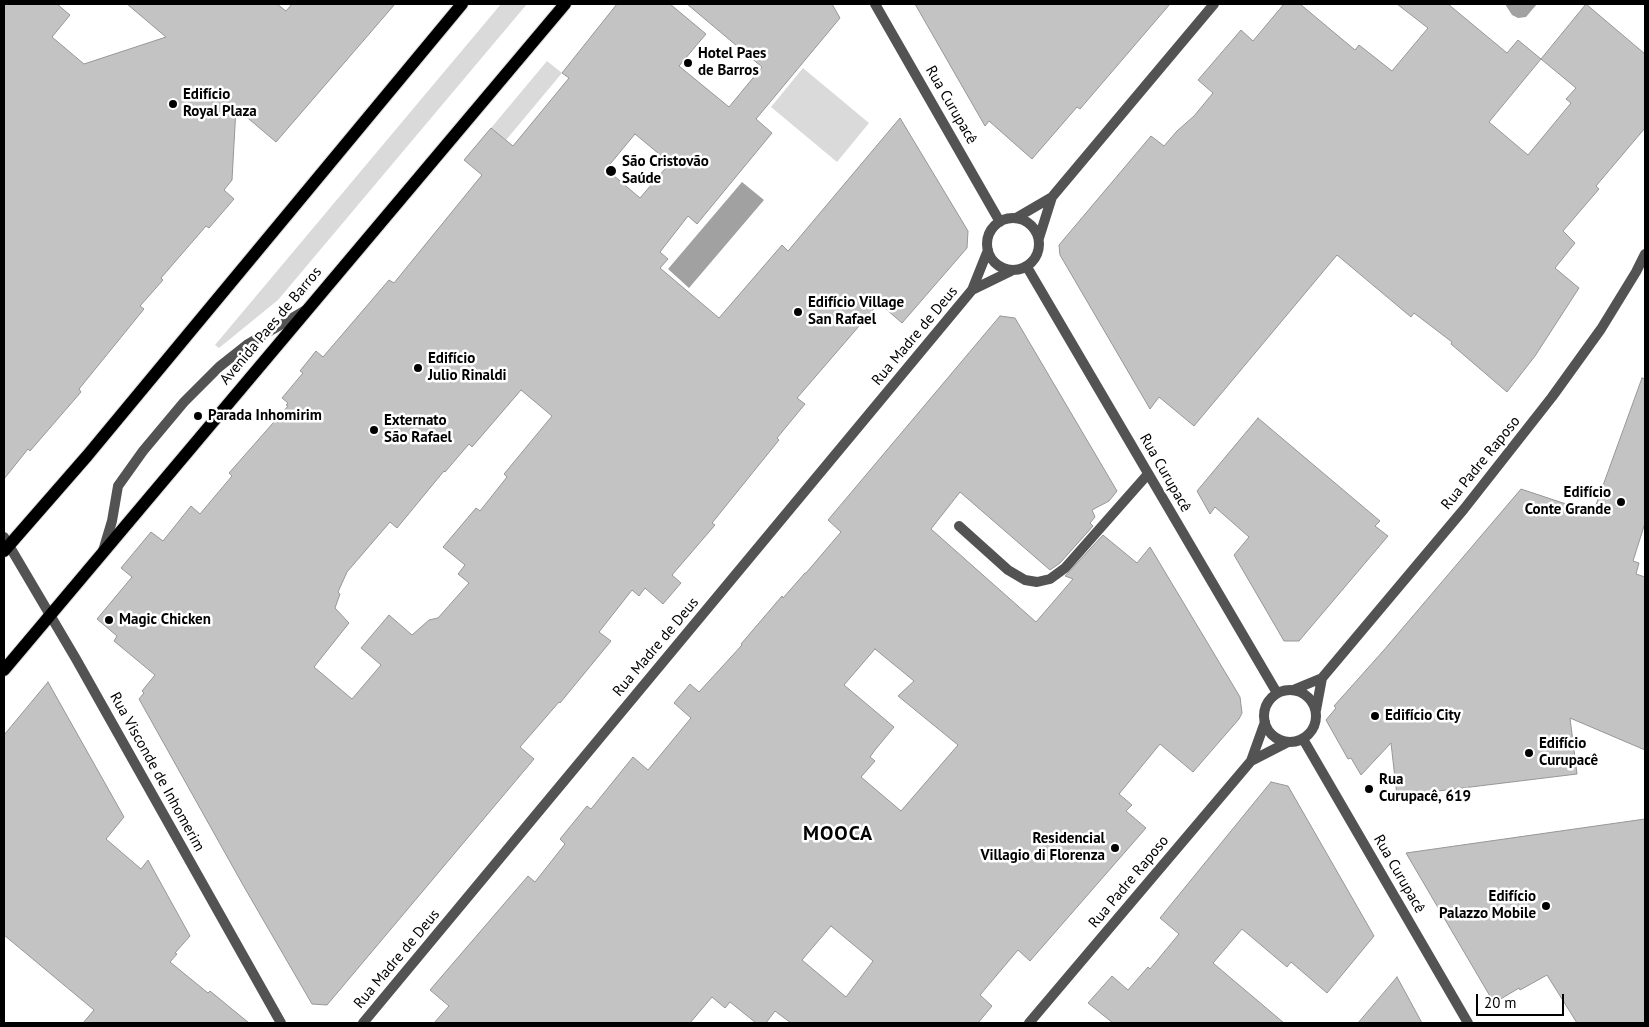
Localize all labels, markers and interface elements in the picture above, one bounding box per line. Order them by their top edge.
place label: Hotel Paes de Barros [698,45,766,80]
marker: Hotel Paes de Barros [682,57,694,69]
street label: Rua Curupacê [921,63,981,147]
place label: Edifício Royal Plaza [183,86,257,121]
marker: Edifício Royal Plaza [167,98,179,110]
place label: São Cristovão Saúde [622,153,709,188]
marker: São Cristovão Saúde [604,164,618,178]
street label: Avenida Paes de Barros [216,263,326,389]
street label: Rua Madre de Deus [868,283,962,389]
place label: Edifício Village San Rafael [808,294,904,329]
marker: Edifício Village San Rafael [792,306,804,318]
place label: Edifício Julio Rinaldi [428,350,507,385]
marker: Edifício Julio Rinaldi [412,362,424,374]
place label: Parada Inhomirim [208,407,322,425]
marker: Parada Inhomirim [192,410,204,422]
place label: Externato São Rafael [384,412,452,447]
street label: Rua Padre Raposo [1438,413,1524,513]
marker: Externato São Rafael [368,424,380,436]
street label: Rua Curupacê [1135,431,1195,515]
place label: Edifício Conte Grande [1525,484,1611,519]
marker: Edifício Conte Grande [1615,496,1627,508]
street label: Rua Madre de Deus [609,594,703,700]
place label: Magic Chicken [119,611,211,629]
marker: Magic Chicken [103,614,115,626]
street label: Rua Visconde de Inhomerim [106,689,208,855]
place label: Edifício City [1385,707,1461,725]
marker: Edifício City [1369,710,1381,722]
place label: Edifício Curupacê [1539,735,1598,770]
marker: Edifício Curupacê [1523,747,1535,759]
place label: Rua Curupacê, 619 [1379,771,1471,806]
marker: Rua Curupacê, 619 [1363,783,1375,795]
district label: MOOCA [802,822,874,846]
place label: Residencial Villagio di Florenza [980,830,1105,865]
street label: Rua Padre Raposo [1085,832,1173,932]
street label: Rua Curupacê [1369,832,1429,916]
marker: Residencial Villagio di Florenza [1109,842,1121,854]
place label: Edifício Palazzo Mobile [1439,888,1536,923]
marker: Edifício Palazzo Mobile [1540,900,1552,912]
street label: Rua Madre de Deus [350,906,444,1012]
scale bar [1479,984,1566,1016]
text: 20 m [1484,993,1517,1012]

